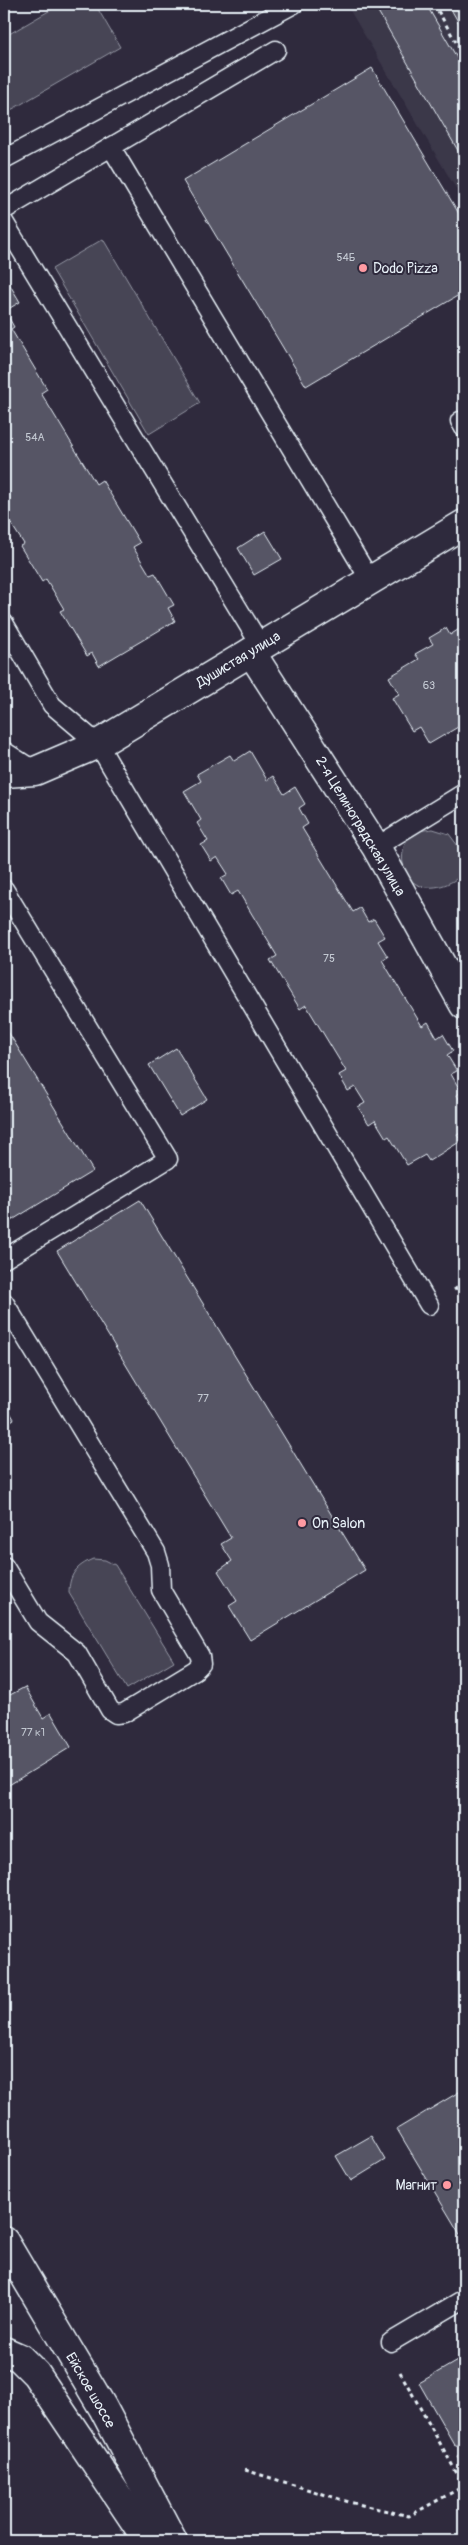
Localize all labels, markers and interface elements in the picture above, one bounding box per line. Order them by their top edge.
house number: 54Б [337,251,355,264]
place label: Dodo Pizza [373,260,438,277]
marker: Dodo Pizza [357,262,369,274]
house number: 54А [25,431,45,444]
street label: Душистая улица [192,628,284,692]
house number: 63 [423,679,435,692]
street label: 2-я Целиноградская улица [312,753,409,899]
house number: 75 [323,952,335,965]
house number: 77 [197,1392,209,1405]
place label: On Salon [312,1515,365,1532]
marker: On Salon [296,1517,308,1529]
house number: 77 к1 [21,1726,45,1739]
place label: Магнит [395,2177,437,2194]
marker: Магнит [441,2179,453,2191]
street label: Ейское шоссе [62,2349,119,2431]

